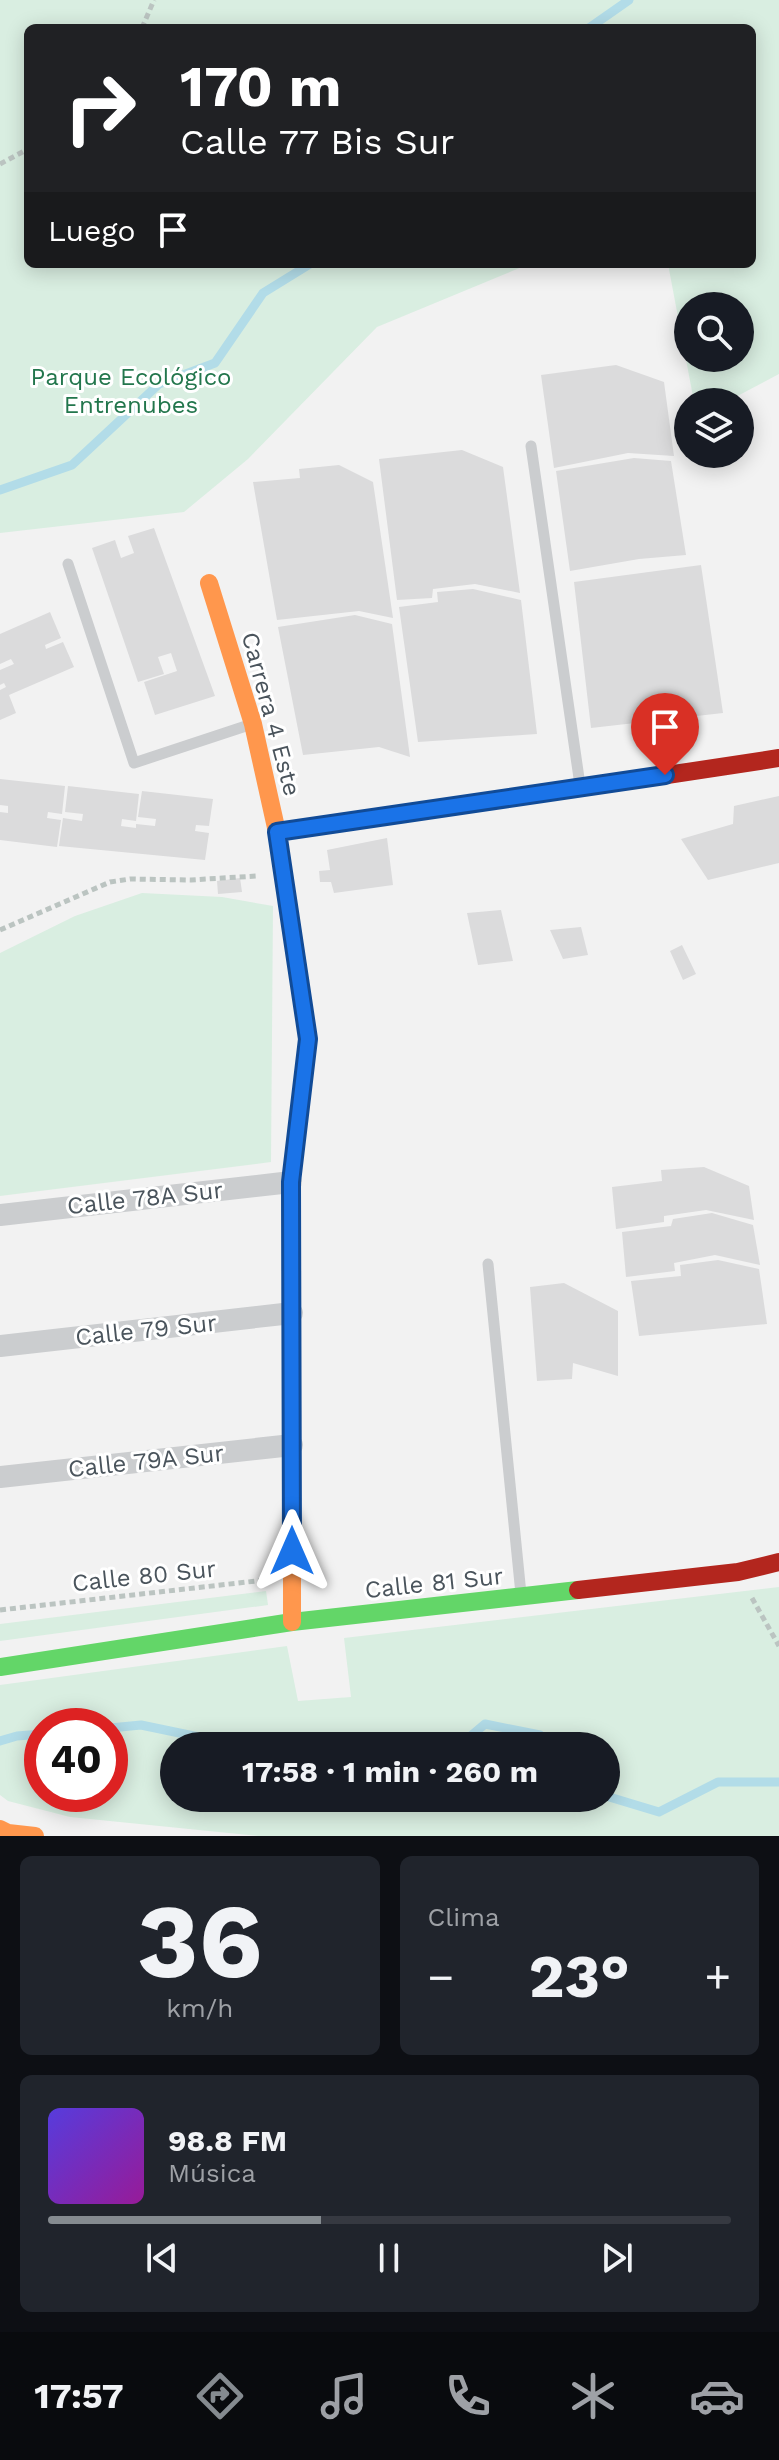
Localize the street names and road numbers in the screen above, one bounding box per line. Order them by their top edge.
street label: Carrera 4 Este [236,629,306,799]
street label: Calle 78A Sur [66,1176,224,1220]
street label: Calle 79 Sur [74,1309,218,1351]
street label: Calle 79A Sur [67,1439,226,1483]
street label: Calle 80 Sur [71,1555,218,1597]
street label: Calle 81 Sur [363,1562,505,1604]

